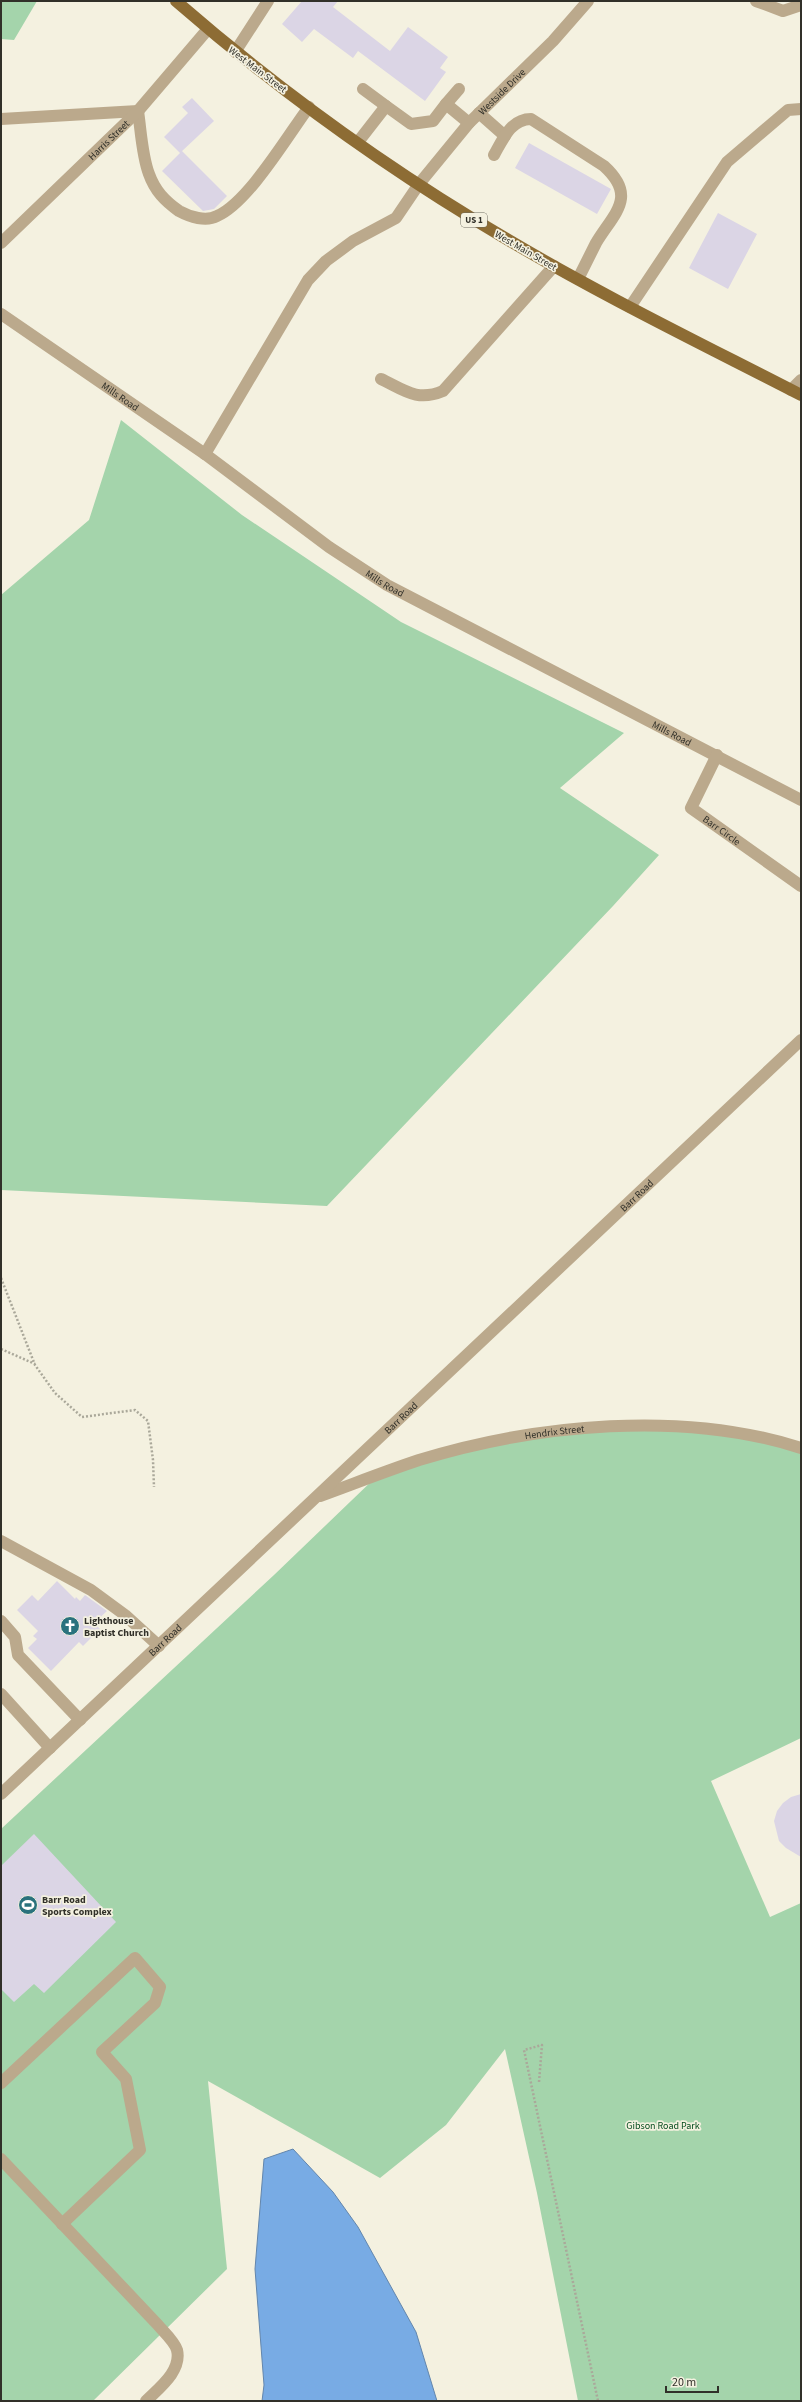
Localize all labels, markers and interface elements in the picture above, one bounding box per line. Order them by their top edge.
street label: West Main Street [225,43,290,97]
street label: Westside Drive [475,66,529,118]
street label: Harris Street [85,117,133,164]
road number: US 1 [461,213,487,227]
street label: West Main Street [492,227,560,275]
street label: Mills Road [98,379,142,415]
street label: Mills Road [363,567,406,601]
street label: Mills Road [650,718,694,750]
street label: Barr Circle [700,812,743,849]
street label: Barr Road [617,1177,657,1215]
street label: Barr Road [381,1399,421,1437]
street label: Hendrix Street [524,1422,586,1443]
place label: Lighthouse Baptist Church [84,1614,149,1640]
church icon: Lighthouse Baptist Church [59,1615,81,1637]
street label: Barr Road [146,1621,185,1660]
place label: Barr Road Sports Complex [42,1893,112,1919]
sports icon: Barr Road Sports Complex [17,1894,39,1916]
park label: Gibson Road Park [626,2119,700,2133]
scale bar [666,2368,718,2394]
text: 20 m [672,2374,696,2391]

